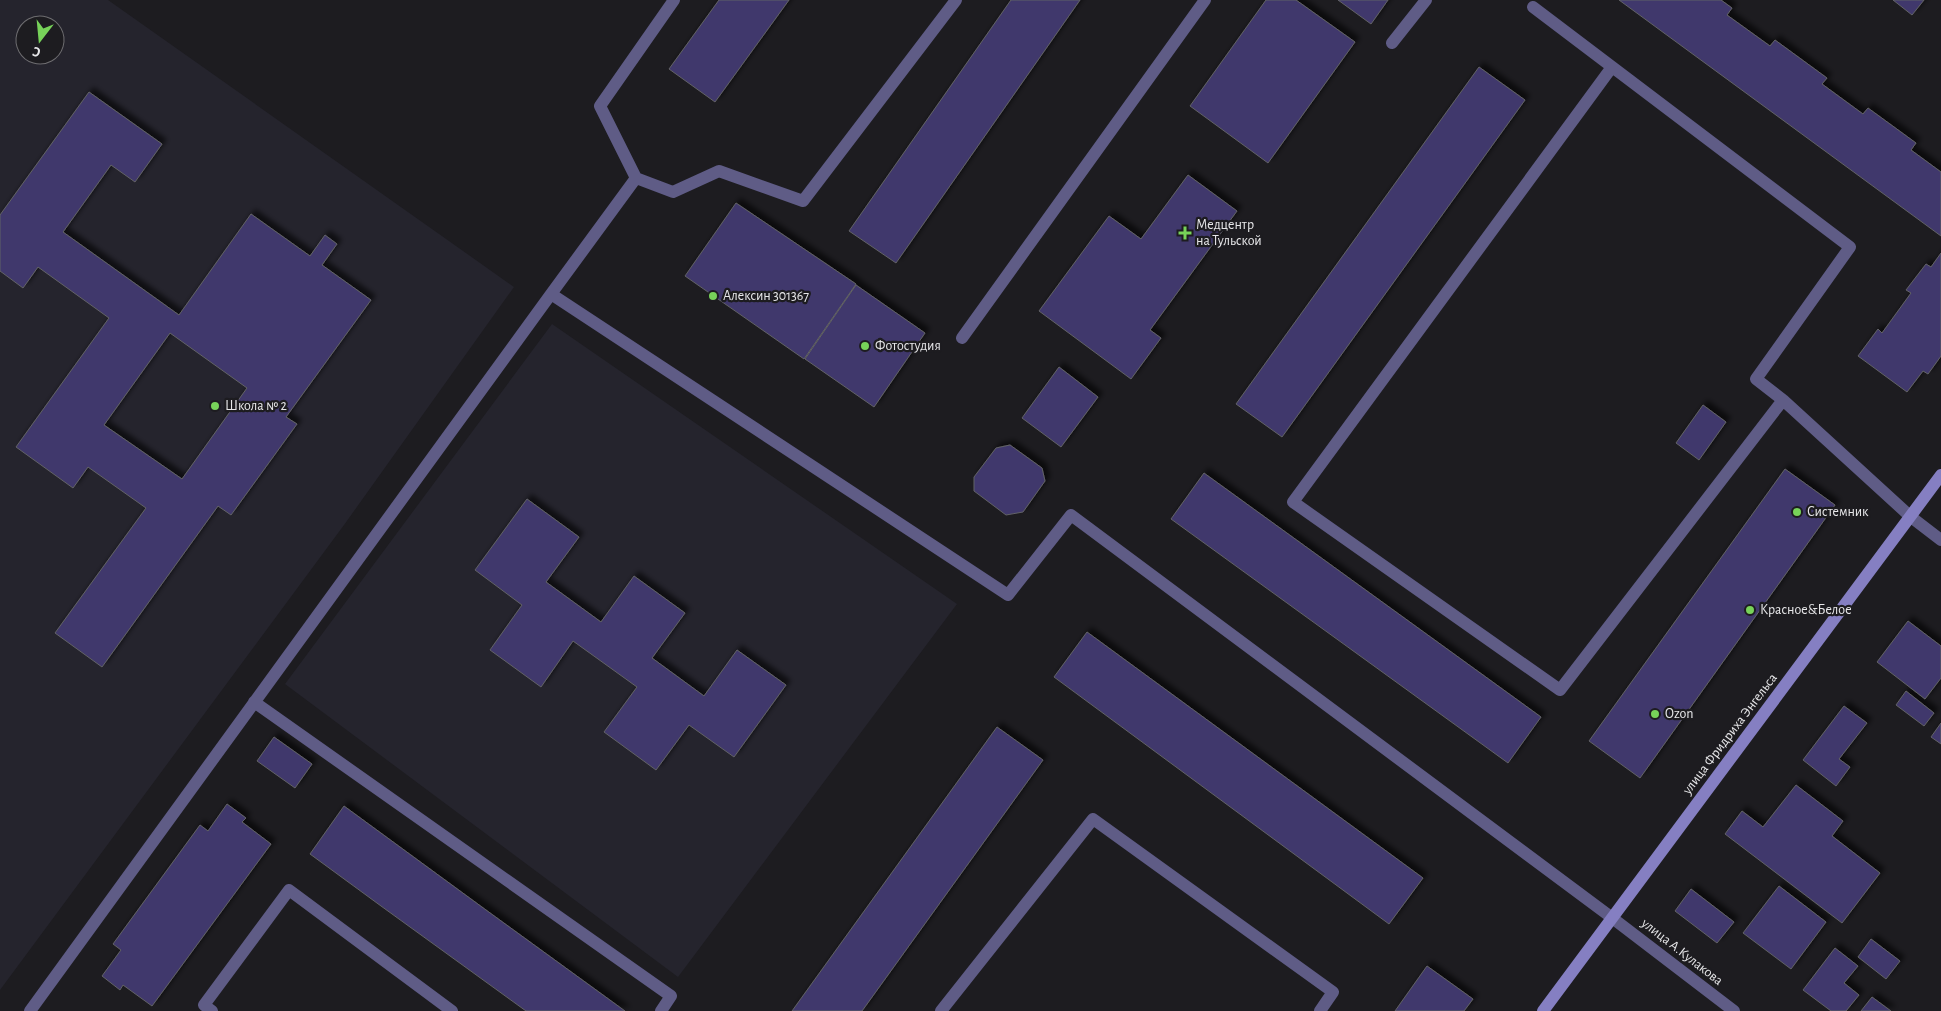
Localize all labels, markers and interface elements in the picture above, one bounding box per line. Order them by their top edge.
north arrow [15,15,65,65]
text: С [31,44,42,59]
place label: Медцентр на Тульской [1196,218,1262,248]
marker: Медцентр на Тульской [1178,226,1192,240]
place label: Алексин 301367 [723,289,809,303]
marker: Алексин 301367 [707,290,719,302]
place label: Фотостудия [875,339,941,353]
marker: Фотостудия [859,340,871,352]
place label: Школа № 2 [225,399,287,413]
marker: Школа № 2 [209,400,221,412]
place label: Системник [1807,505,1869,519]
marker: Системник [1791,506,1803,518]
place label: Красное&Белое [1760,603,1852,617]
marker: Красное&Белое [1744,604,1756,616]
street label: улица Фридриха Энгельса [1679,670,1780,798]
place label: Ozon [1665,707,1693,721]
marker: Ozon [1649,708,1661,720]
street label: улица А.Кулакова [1638,915,1726,988]

